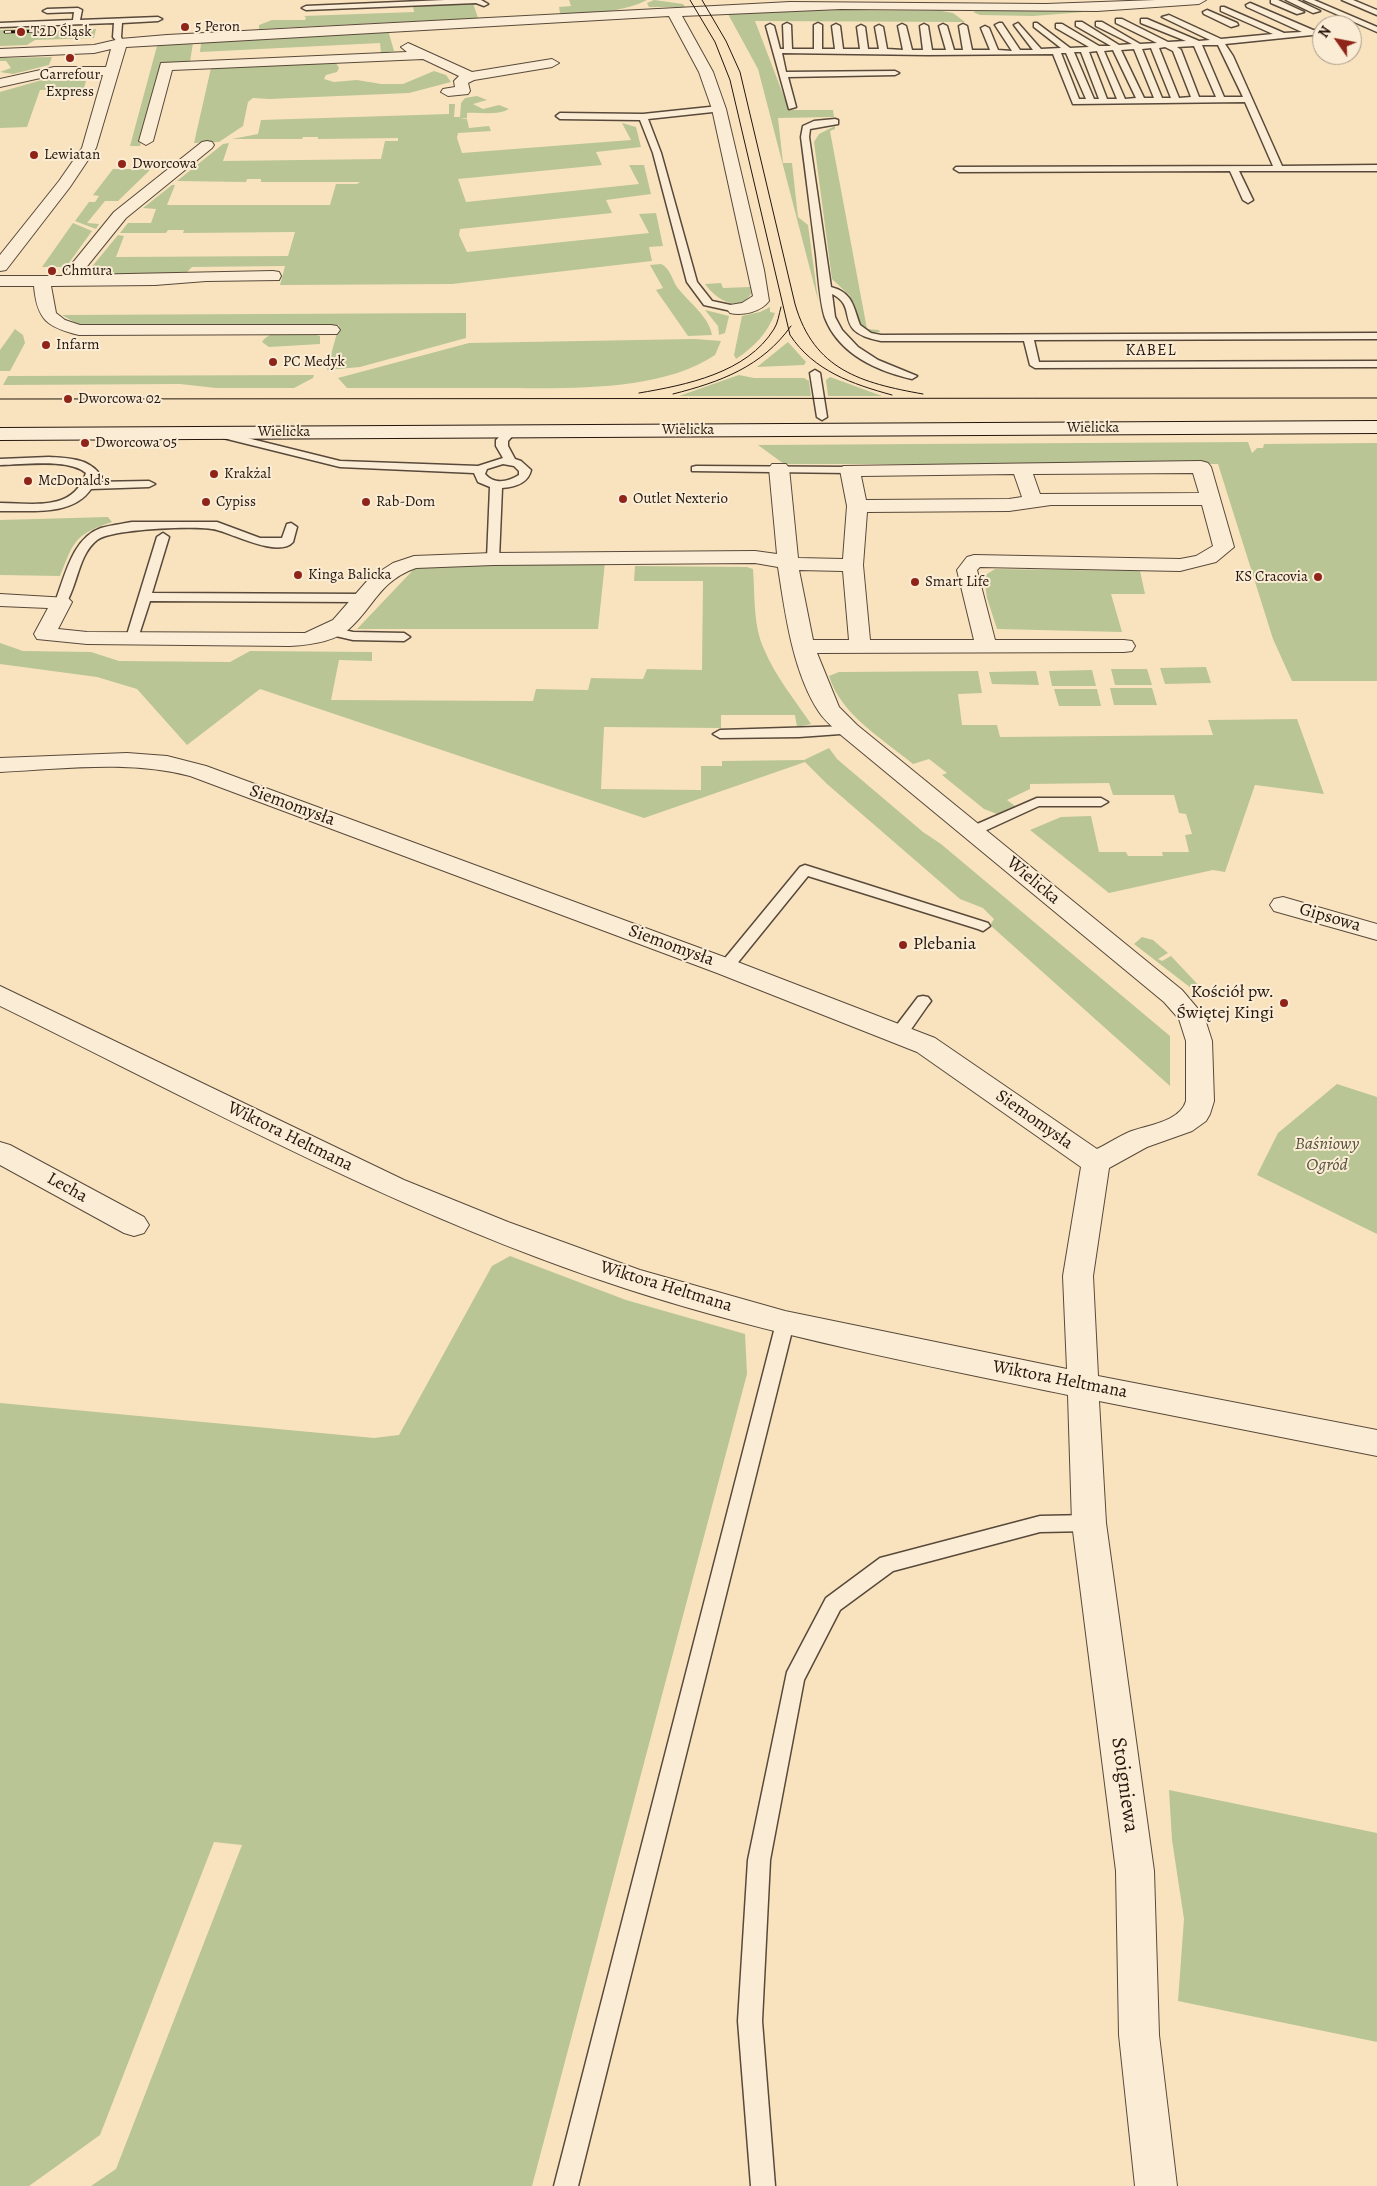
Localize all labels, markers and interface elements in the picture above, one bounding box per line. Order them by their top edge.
north arrow [1312,15,1362,65]
place label: 5 Peron [195,18,240,36]
marker: 5 Peron [179,21,191,33]
place label: T2D Śląsk [31,23,92,41]
text: N [1314,23,1336,42]
marker: T2D Śląsk [15,26,27,38]
marker: Carrefour Express [64,52,76,64]
place label: Carrefour Express [40,66,100,101]
place label: Lewiatan [44,146,100,164]
marker: Lewiatan [28,149,40,161]
place label: Dworcowa [132,155,197,173]
marker: Dworcowa [116,158,128,170]
place label: Chmura [62,262,113,280]
marker: Chmura [46,265,58,277]
place label: Infarm [56,336,99,354]
marker: Infarm [40,339,52,351]
district label: KABEL [1125,341,1177,361]
place label: PC Medyk [283,353,345,371]
marker: PC Medyk [267,356,279,368]
place label: Dworcowa 02 [78,390,161,408]
marker: Dworcowa 02 [62,393,74,405]
street label: Wielicka [1067,419,1119,437]
street label: Wielicka [662,421,714,439]
street label: Wielicka [258,423,310,441]
place label: Dworcowa 05 [95,434,177,452]
marker: Dworcowa 05 [79,437,91,449]
place label: Krakżal [224,465,271,483]
marker: Krakżal [208,468,220,480]
place label: McDonald's [38,472,110,490]
marker: McDonald's [22,475,34,487]
place label: Outlet Nexterio [633,490,728,508]
place label: Cypiss [216,493,256,511]
place label: Rab-Dom [376,493,435,511]
marker: Outlet Nexterio [617,493,629,505]
marker: Cypiss [200,496,212,508]
marker: Rab-Dom [360,496,372,508]
place label: Kinga Balicka [308,566,391,584]
place label: KS Cracovia [1235,568,1308,586]
marker: Kinga Balicka [292,569,304,581]
marker: KS Cracovia [1312,571,1324,583]
place label: Smart Life [925,573,989,591]
marker: Smart Life [909,576,921,588]
street label: Siemomysła [246,781,338,831]
street label: Wielicka [1002,852,1064,910]
street label: Gipsowa [1297,899,1363,937]
street label: Siemomysła [625,921,717,971]
place label: Plebania [913,934,976,956]
marker: Plebania [897,939,909,951]
place label: Kościół pw. Świętej Kingi [1177,982,1274,1024]
marker: Kościół pw. Świętej Kingi [1278,997,1290,1009]
street label: Siemomysła [991,1085,1077,1155]
street label: Wiktora Heltmana [224,1097,356,1177]
park label: Baśniowy Ogród [1295,1134,1359,1176]
street label: Lecha [43,1168,91,1208]
street label: Wiktora Heltmana [597,1257,735,1317]
street label: Wiktora Heltmana [991,1356,1129,1404]
street label: Stoigniewa [1105,1736,1143,1834]

